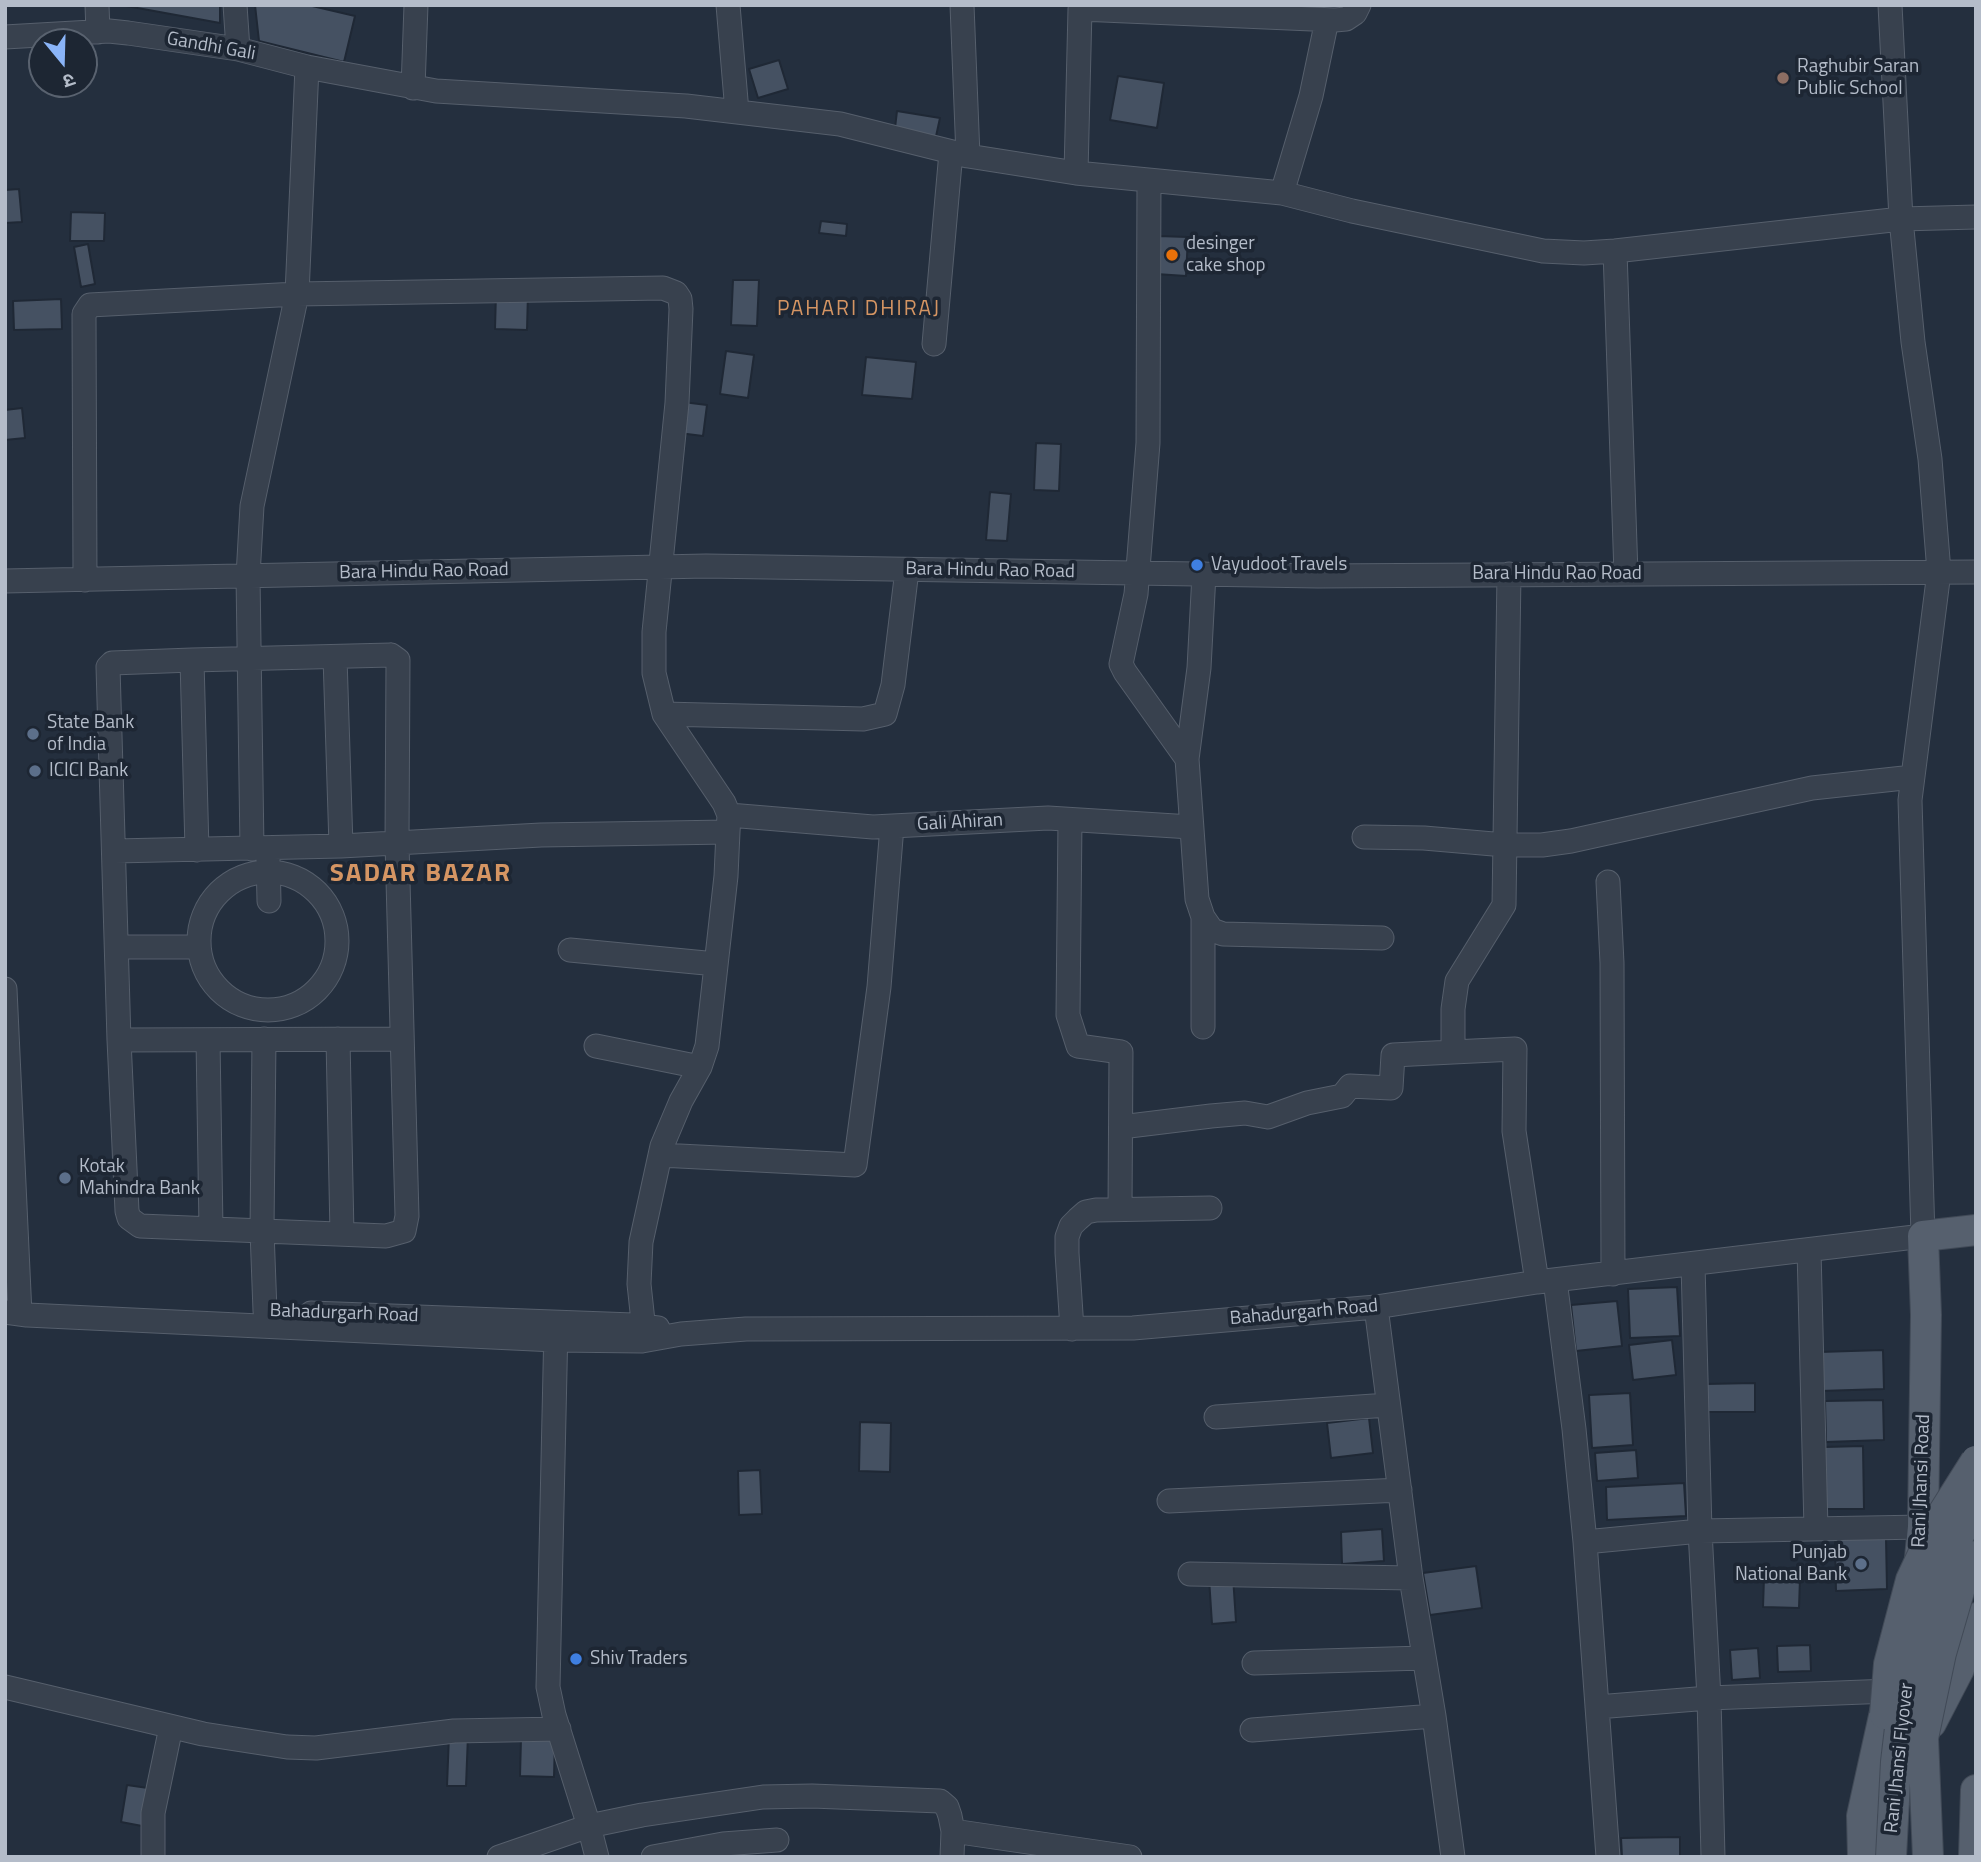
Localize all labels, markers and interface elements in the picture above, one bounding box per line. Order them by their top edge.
north arrow [28,28,98,98]
street label: Gandhi Gali [165,28,257,66]
place label: Raghubir Saran Public School [1797,56,1919,100]
text: उ [59,66,79,97]
marker: Raghubir Saran Public School [1775,70,1791,86]
place label: desinger cake shop [1186,233,1266,277]
marker: desinger cake shop [1164,247,1180,263]
district label: PAHARI DHIRAJ [779,297,939,323]
place label: Vayudoot Travels [1211,554,1347,576]
marker: Vayudoot Travels [1189,557,1205,573]
street label: Bara Hindu Rao Road [905,558,1075,584]
street label: Bara Hindu Rao Road [339,559,509,585]
street label: Bara Hindu Rao Road [1472,563,1642,585]
place label: State Bank of India [47,712,134,756]
marker: State Bank of India [25,726,41,742]
place label: ICICI Bank [49,760,128,782]
marker: ICICI Bank [27,763,43,779]
street label: Gali Ahiran [916,809,1004,837]
district label: SADAR BAZAR [331,859,511,891]
place label: Kotak Mahindra Bank [79,1156,200,1200]
marker: Kotak Mahindra Bank [57,1170,73,1186]
street label: Bahadurgarh Road [1229,1295,1379,1331]
street label: Bahadurgarh Road [269,1300,419,1328]
street label: Rani Jhansi Road [1908,1414,1936,1548]
place label: Punjab National Bank [1735,1542,1847,1586]
marker: Punjab National Bank [1853,1556,1869,1572]
place label: Shiv Traders [590,1648,687,1670]
marker: Shiv Traders [568,1651,584,1667]
street label: Rani Jhansi Flyover [1881,1682,1919,1834]

